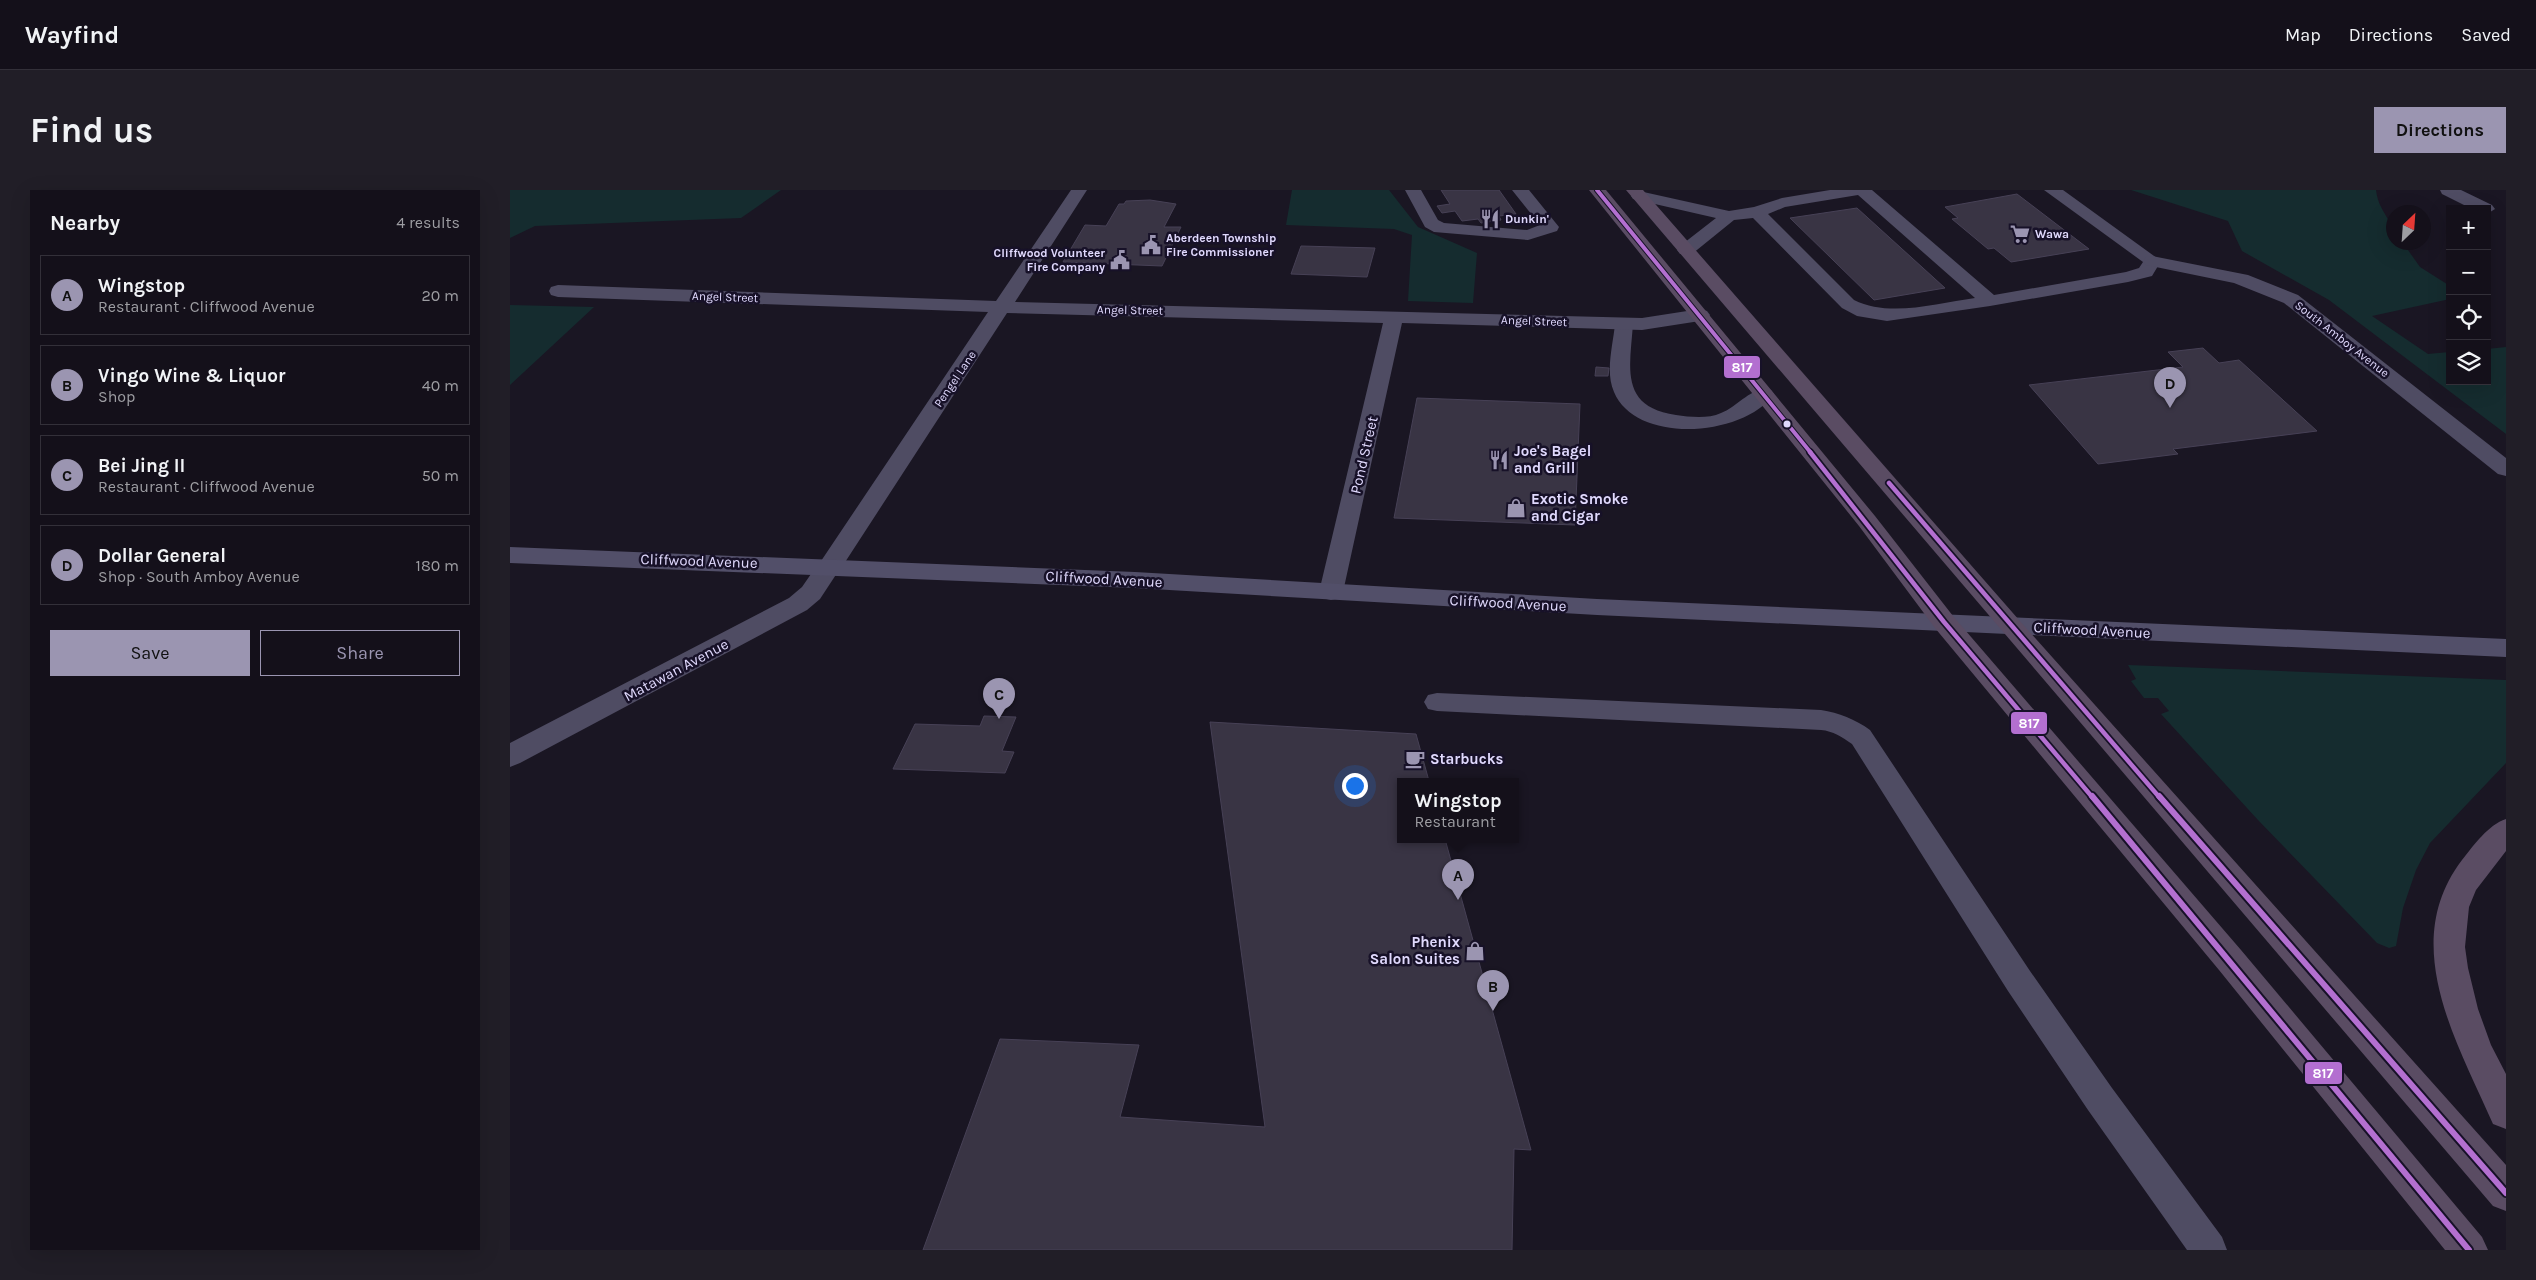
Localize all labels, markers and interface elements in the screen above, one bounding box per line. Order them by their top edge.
text: Wayfind [25,21,119,49]
text: Map [2285,24,2321,46]
text: Directions [2349,24,2433,46]
text: Saved [2461,24,2511,46]
button: Directions [2374,107,2506,153]
text: Find us [30,110,153,151]
north arrow [2386,205,2431,250]
map controls [2446,205,2491,385]
button: + [2446,205,2491,250]
restaurant icon: Dunkin' [1479,208,1501,230]
text: Nearby [50,211,120,235]
place label: Dunkin' [1505,212,1549,226]
text: 4 results [396,213,460,232]
supermarket icon: Wawa [2009,223,2031,245]
place label: Wawa [2035,227,2069,241]
place label: Aberdeen Township Fire Commissioner [1166,231,1276,259]
public building icon: Aberdeen Township Fire Commissioner [1140,234,1162,256]
place label: Cliffwood Volunteer Fire Company [994,246,1105,274]
public building icon: Cliffwood Volunteer Fire Company [1109,249,1131,271]
button: − [2446,250,2491,295]
text: Wingstop [98,275,185,297]
text: A [62,286,72,305]
text: 20 m [421,286,459,305]
street label: Angel Street [692,289,759,305]
button: locate [2446,295,2491,340]
text: Restaurant · Cliffwood Avenue [98,297,315,316]
street label: South Amboy Avenue [2292,298,2392,380]
street label: Angel Street [1097,302,1164,318]
street label: Angel Street [1501,313,1568,329]
button: layers [2446,340,2491,385]
street label: Pengel Lane [931,348,979,410]
line badge: 817 [1723,355,1761,379]
text: 817 [1731,359,1753,376]
text: Vingo Wine & Liquor [98,365,286,387]
pin: D [2154,367,2186,408]
text: B [62,376,72,395]
text: 40 m [422,376,459,395]
text: Shop [98,387,135,406]
street label: Pond Street [1346,414,1382,496]
unlabelled marker [1782,419,1792,429]
place label: Joe's Bagel and Grill [1514,442,1591,477]
restaurant icon: Joe's Bagel and Grill [1488,449,1510,471]
text: Bei Jing II [98,455,185,477]
text: C [62,466,72,485]
text: 50 m [422,466,459,485]
text: Restaurant · Cliffwood Avenue [98,477,315,496]
place label: Exotic Smoke and Cigar [1531,490,1628,525]
shop icon: Exotic Smoke and Cigar [1505,497,1527,519]
text: Dollar General [98,545,226,567]
street label: Cliffwood Avenue [640,550,758,572]
text: D [62,556,72,575]
text: 180 m [416,556,459,575]
text: Shop · South Amboy Avenue [98,567,300,586]
street label: Cliffwood Avenue [1045,567,1163,591]
street label: Cliffwood Avenue [1449,591,1567,615]
street label: Cliffwood Avenue [2033,618,2151,642]
button: Save [50,630,250,676]
button: Share [260,630,460,676]
street label: Matawan Avenue [621,635,731,705]
pin: C [983,678,1015,719]
line badge: 817 [2010,711,2048,735]
text: 817 [2018,715,2040,732]
cafe icon: Starbucks [1404,748,1426,770]
place label: Starbucks [1430,750,1504,768]
your location [1342,773,1368,799]
popup [1397,778,1519,843]
text: Wingstop [1415,790,1501,812]
text: Restaurant [1415,812,1496,831]
pin: A [1442,859,1474,900]
place label: Phenix Salon Suites [1370,933,1461,968]
shop icon: Phenix Salon Suites [1464,940,1486,962]
pin: B [1477,970,1509,1011]
line badge: 817 [2304,1061,2343,1085]
text: 817 [2312,1065,2334,1082]

